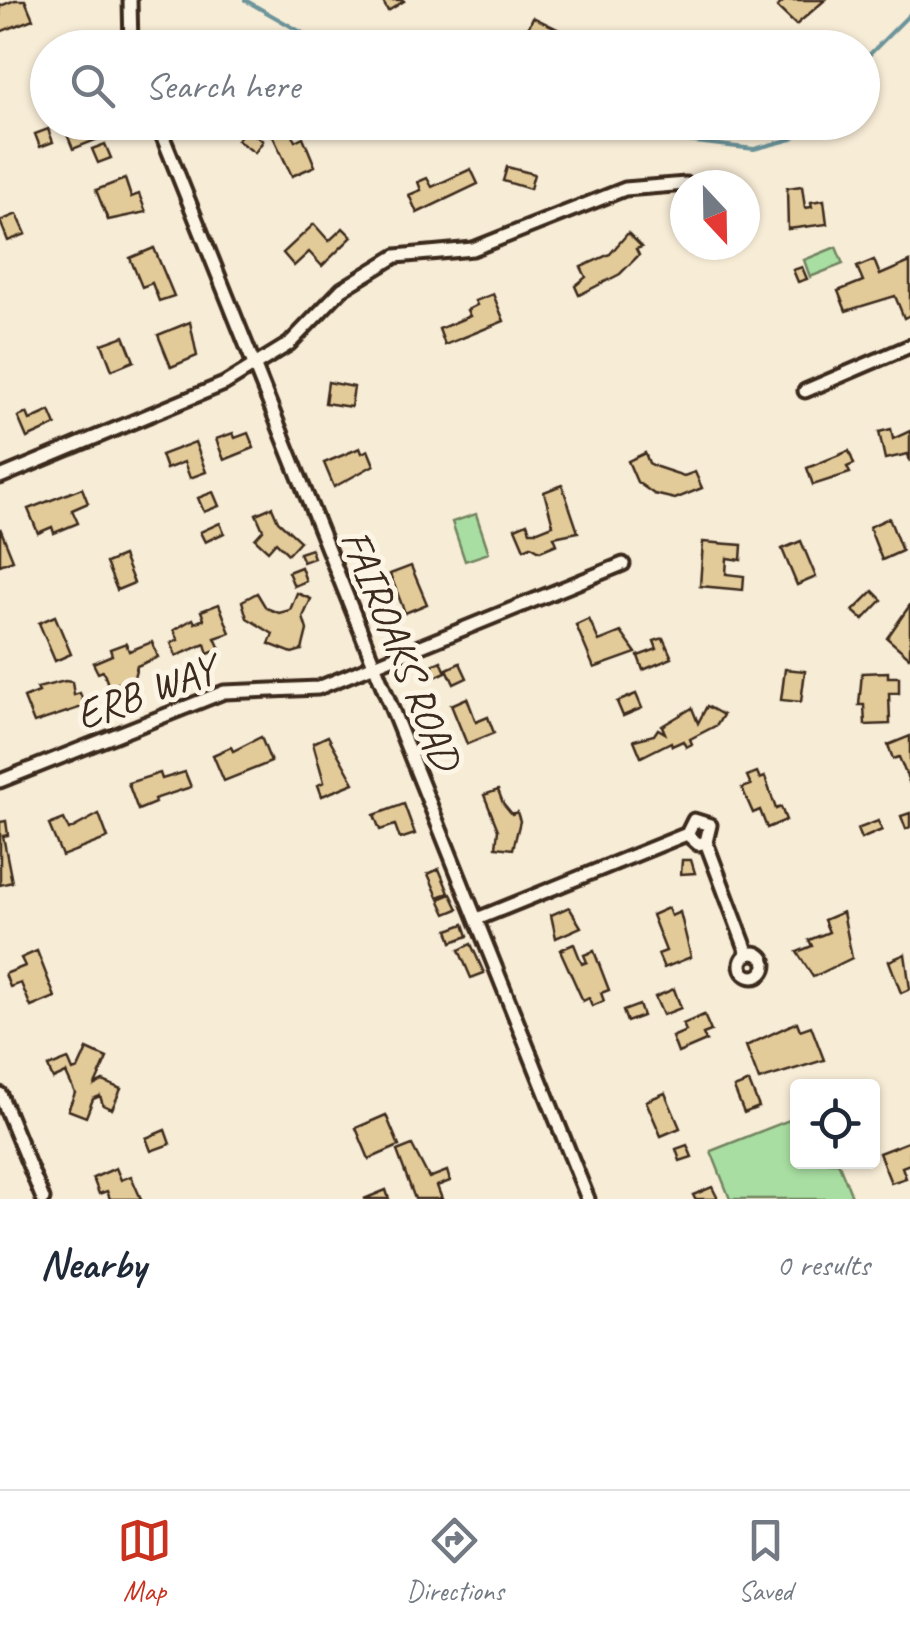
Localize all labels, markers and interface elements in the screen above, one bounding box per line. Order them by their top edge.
search box [30,30,880,140]
icon: search [65,58,120,113]
text: Search here [145,62,300,109]
north arrow [670,170,760,260]
street label: FAIROAKS ROAD [328,522,474,781]
street label: ERB WAY [68,640,230,742]
map controls [790,1079,880,1169]
button: locate [790,1079,880,1169]
text: Nearby [40,1238,146,1291]
text: 0 results [776,1244,870,1285]
tab: Map [117,1513,172,1608]
tab: Directions [406,1513,504,1608]
tab: Saved [738,1513,793,1608]

